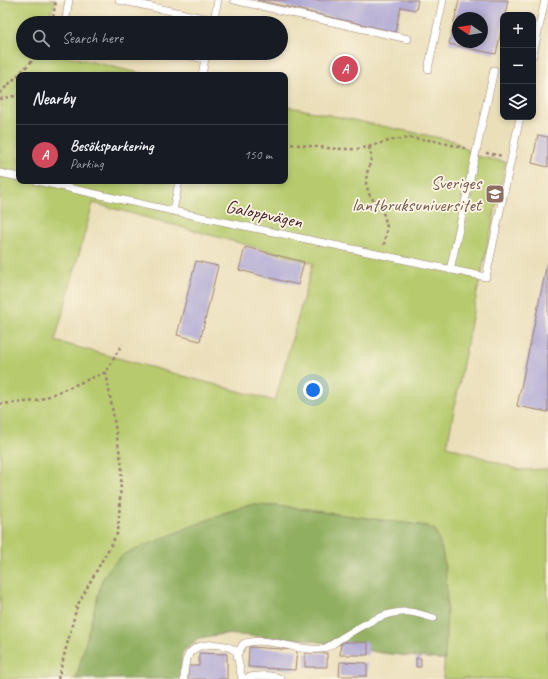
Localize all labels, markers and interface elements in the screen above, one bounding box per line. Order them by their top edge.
north arrow [452,12,488,48]
map controls [500,12,536,120]
button: + [500,12,536,48]
search box [16,16,288,60]
icon: search [30,27,52,49]
text: Search here [62,29,123,48]
button: − [500,48,536,84]
pin: A [332,54,358,84]
button: layers [500,84,536,120]
text: Nearby [32,88,75,109]
text: Besöksparkering [70,137,153,156]
text: A [42,147,48,163]
text: 150 m [244,147,272,163]
text: Parking [70,156,104,172]
place label: Sveriges lantbruksuniversitet [352,171,484,217]
school or university icon: Sveriges lantbruksuniversitet [484,183,506,205]
street label: Galoppvägen [223,194,305,234]
your location [303,380,323,400]

